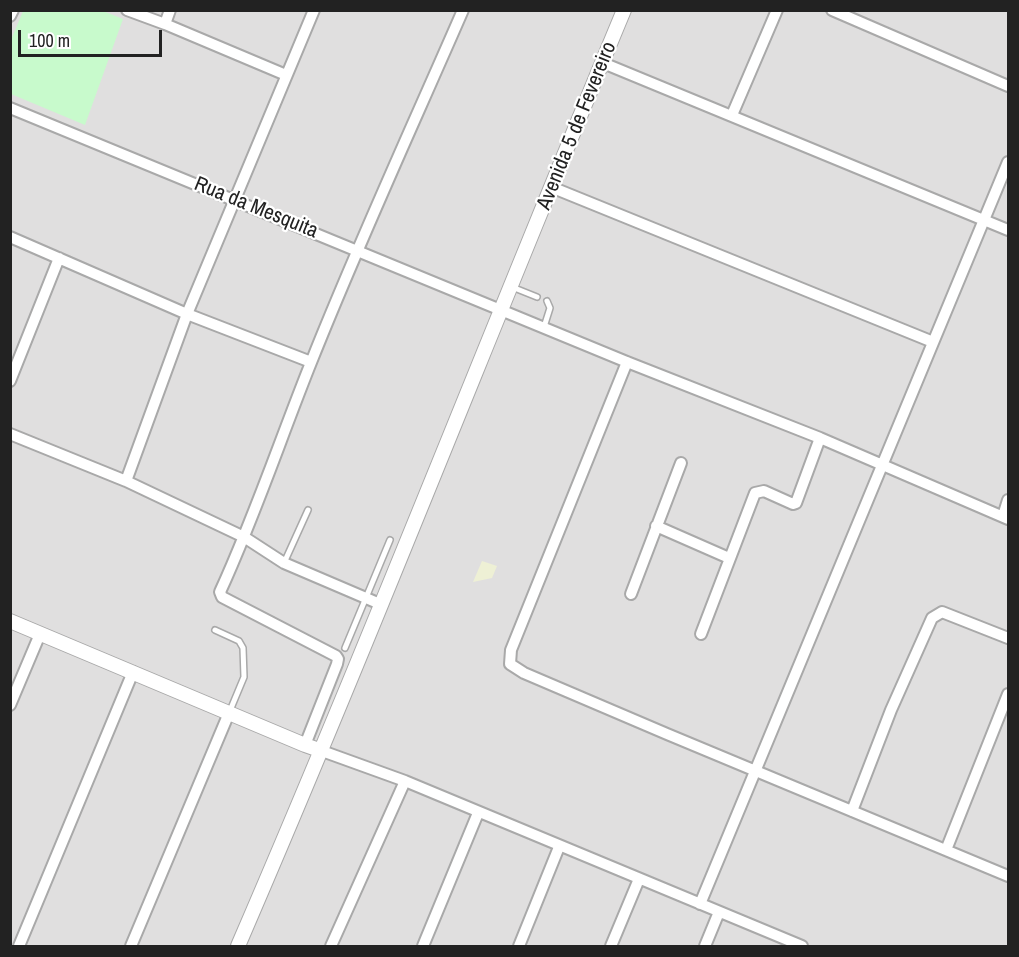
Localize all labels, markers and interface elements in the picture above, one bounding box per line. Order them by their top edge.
scale bar [21,18,165,56]
text: 100 m [29,28,70,53]
street label: Avenida 5 de Fevereiro [532,38,622,214]
street label: Rua da Mesquita [190,172,322,244]

